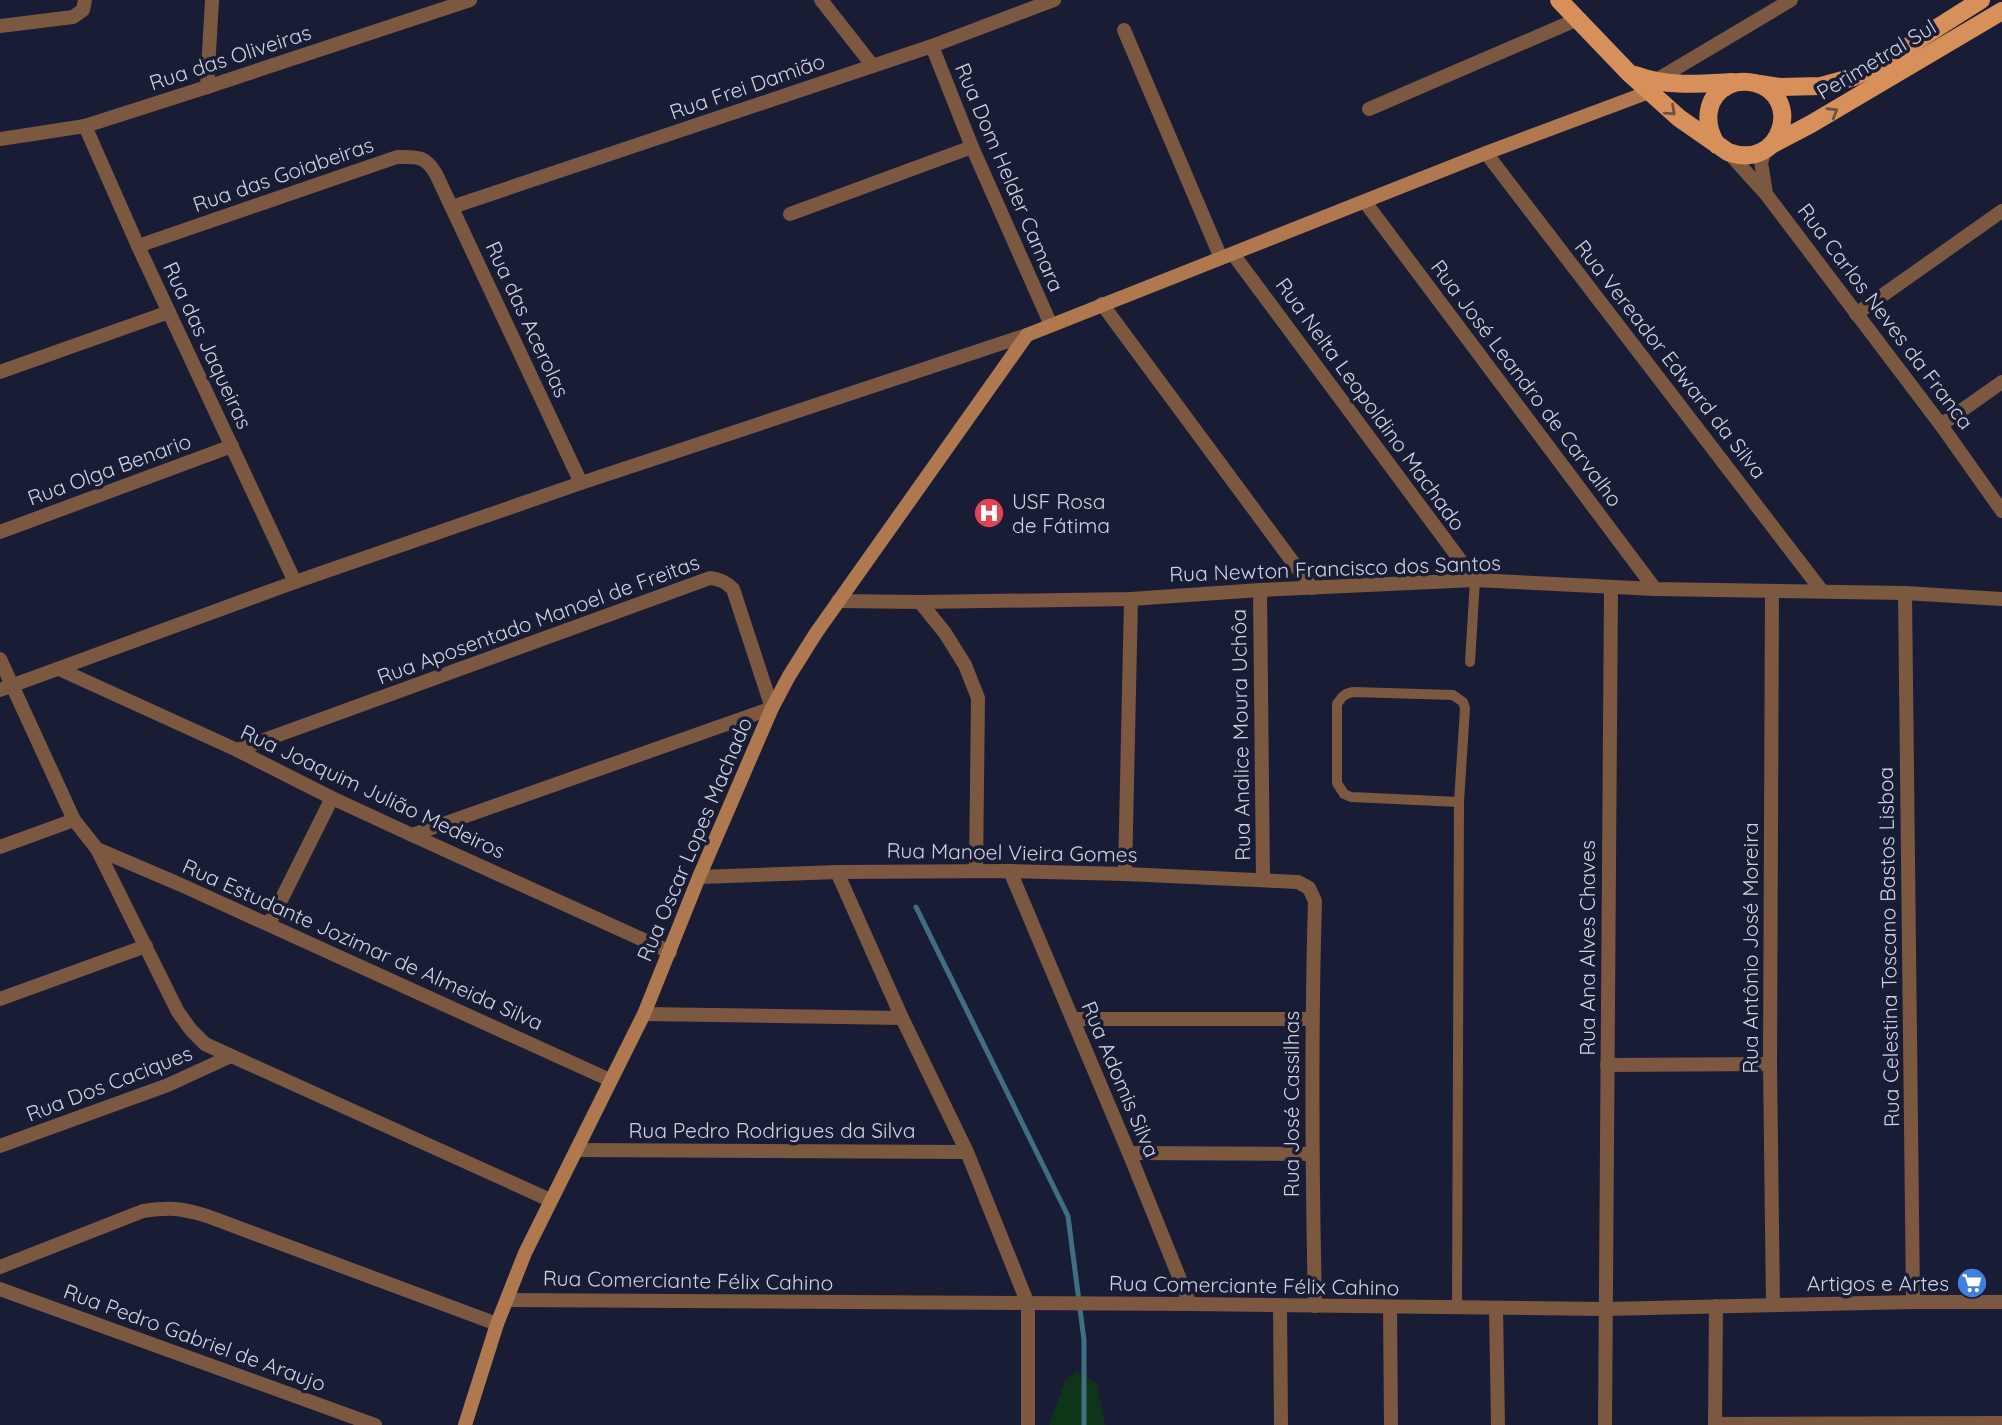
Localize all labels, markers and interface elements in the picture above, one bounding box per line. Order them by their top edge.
street label: Perimetral Sul [1812,13,1940,105]
street label: Rua das Oliveiras [146,19,314,95]
street label: Rua Frei Damião [666,47,828,125]
street label: Rua Dom Helder Camara [950,59,1070,295]
one-way arrow [1663,103,1676,116]
one-way arrow [1825,107,1838,120]
street label: Rua das Goiabeiras [189,131,377,217]
street label: Rua Carlos Neves da Franca [1792,198,1980,434]
street label: Rua Vereador Edward da Silva [1570,234,1772,484]
street label: Rua das Acerolas [480,237,576,401]
street label: Rua José Leandro de Carvalho [1426,254,1628,512]
street label: Rua das Jaqueiras [158,257,258,433]
street label: Rua Nelta Leopoldino Machado [1270,272,1472,536]
street label: Rua Olga Benario [24,427,194,511]
place label: USF Rosa de Fátima [1012,488,1110,538]
hospital icon: USF Rosa de Fátima [972,496,1006,530]
street label: Rua Aposentado Manoel de Freitas [373,548,703,690]
street label: Rua Newton Francisco dos Santos [1169,549,1501,587]
street label: Rua Analice Moura Uchôa [1225,609,1255,861]
street label: Rua Oscar Lopes Machado [631,713,757,965]
street label: Rua Joaquim Julião Medeiros [237,718,509,864]
street label: Rua Celestina Toscano Bastos Lisboa [1872,767,1904,1127]
street label: Rua Antônio José Moreira [1737,822,1763,1074]
street label: Rua Manoel Vieira Gomes [886,837,1138,867]
street label: Rua Ana Alves Chaves [1574,840,1600,1056]
street label: Rua Estudante Jozimar de Almeida Silva [179,852,547,1036]
street label: Rua Adomis Silva [1076,997,1166,1161]
street label: Rua José Cassilhas [1278,1011,1304,1197]
street label: Rua Dos Caciques [22,1039,196,1127]
street label: Rua Pedro Rodrigues da Silva [628,1117,916,1143]
street label: Rua Comerciante Félix Cahino [543,1264,833,1296]
supermarket icon: Artigos e Artes [1955,1266,1989,1300]
street label: Rua Comerciante Félix Cahino [1109,1269,1399,1301]
place label: Artigos e Artes [1807,1270,1949,1296]
street label: Rua Pedro Gabriel de Araujo [60,1277,330,1397]

